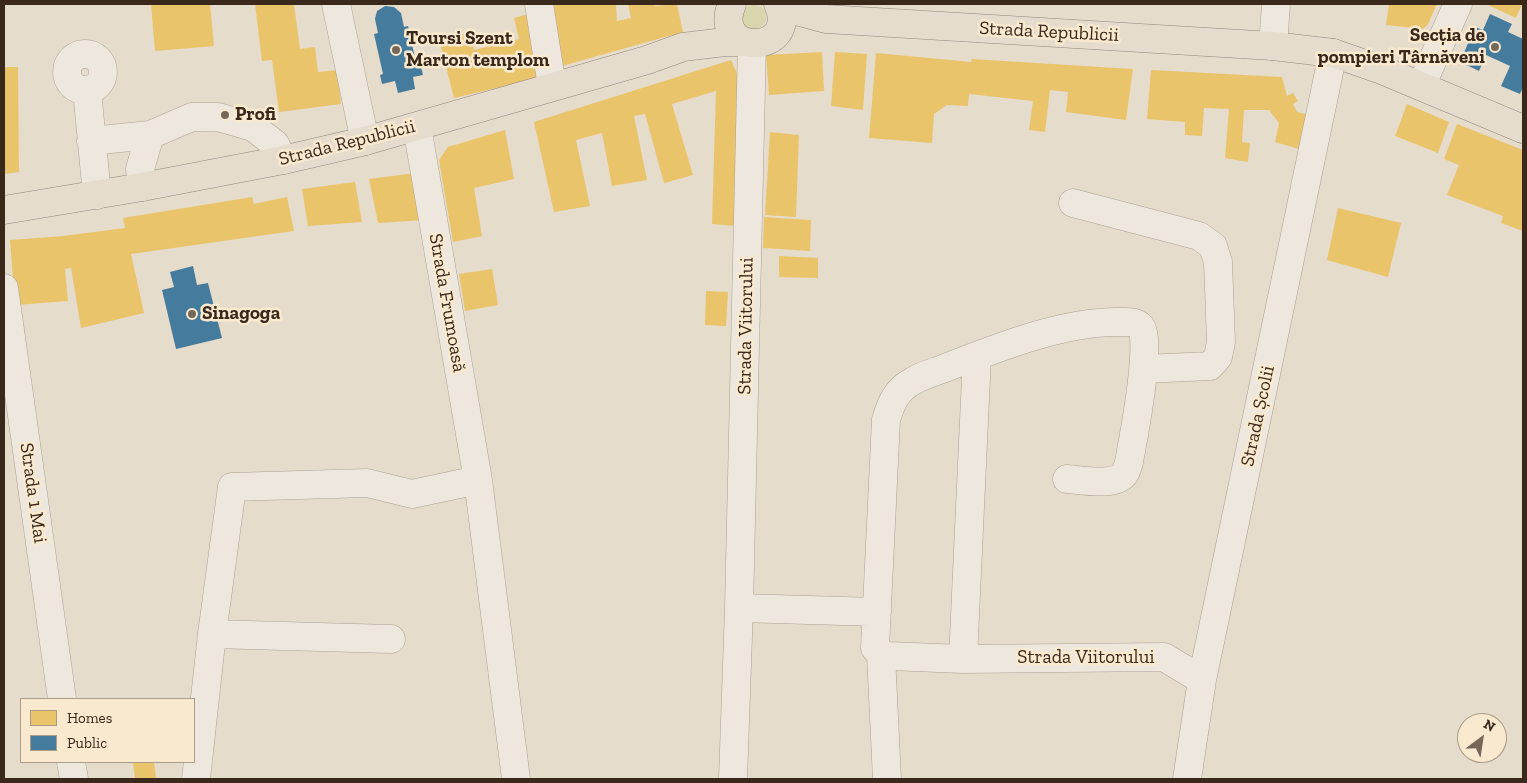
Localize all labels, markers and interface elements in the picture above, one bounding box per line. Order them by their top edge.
street label: Strada Republicii [979,17,1119,47]
place label: Secția de pompieri Târnăveni [1318,25,1485,69]
place label: Toursi Szent Marton templom [406,28,549,72]
marker: Secția de pompieri Târnăveni [1489,41,1501,53]
marker: Toursi Szent Marton templom [390,44,402,56]
place label: Profi [235,104,276,126]
marker: Profi [219,109,231,121]
street label: Strada Republicii [276,115,418,171]
street label: Strada Frumoasă [424,232,470,374]
street label: Strada Viitorului [733,257,759,395]
place label: Sinagoga [202,303,280,325]
marker: Sinagoga [186,308,198,320]
street label: Strada Școlii [1236,363,1280,469]
street label: Strada 1 Mai [15,441,51,545]
street label: Strada Viitorului [1017,647,1155,669]
legend [20,698,195,763]
text: Homes [67,709,112,727]
north arrow [1457,713,1507,763]
text: N [1481,716,1498,736]
text: Public [67,734,107,752]

